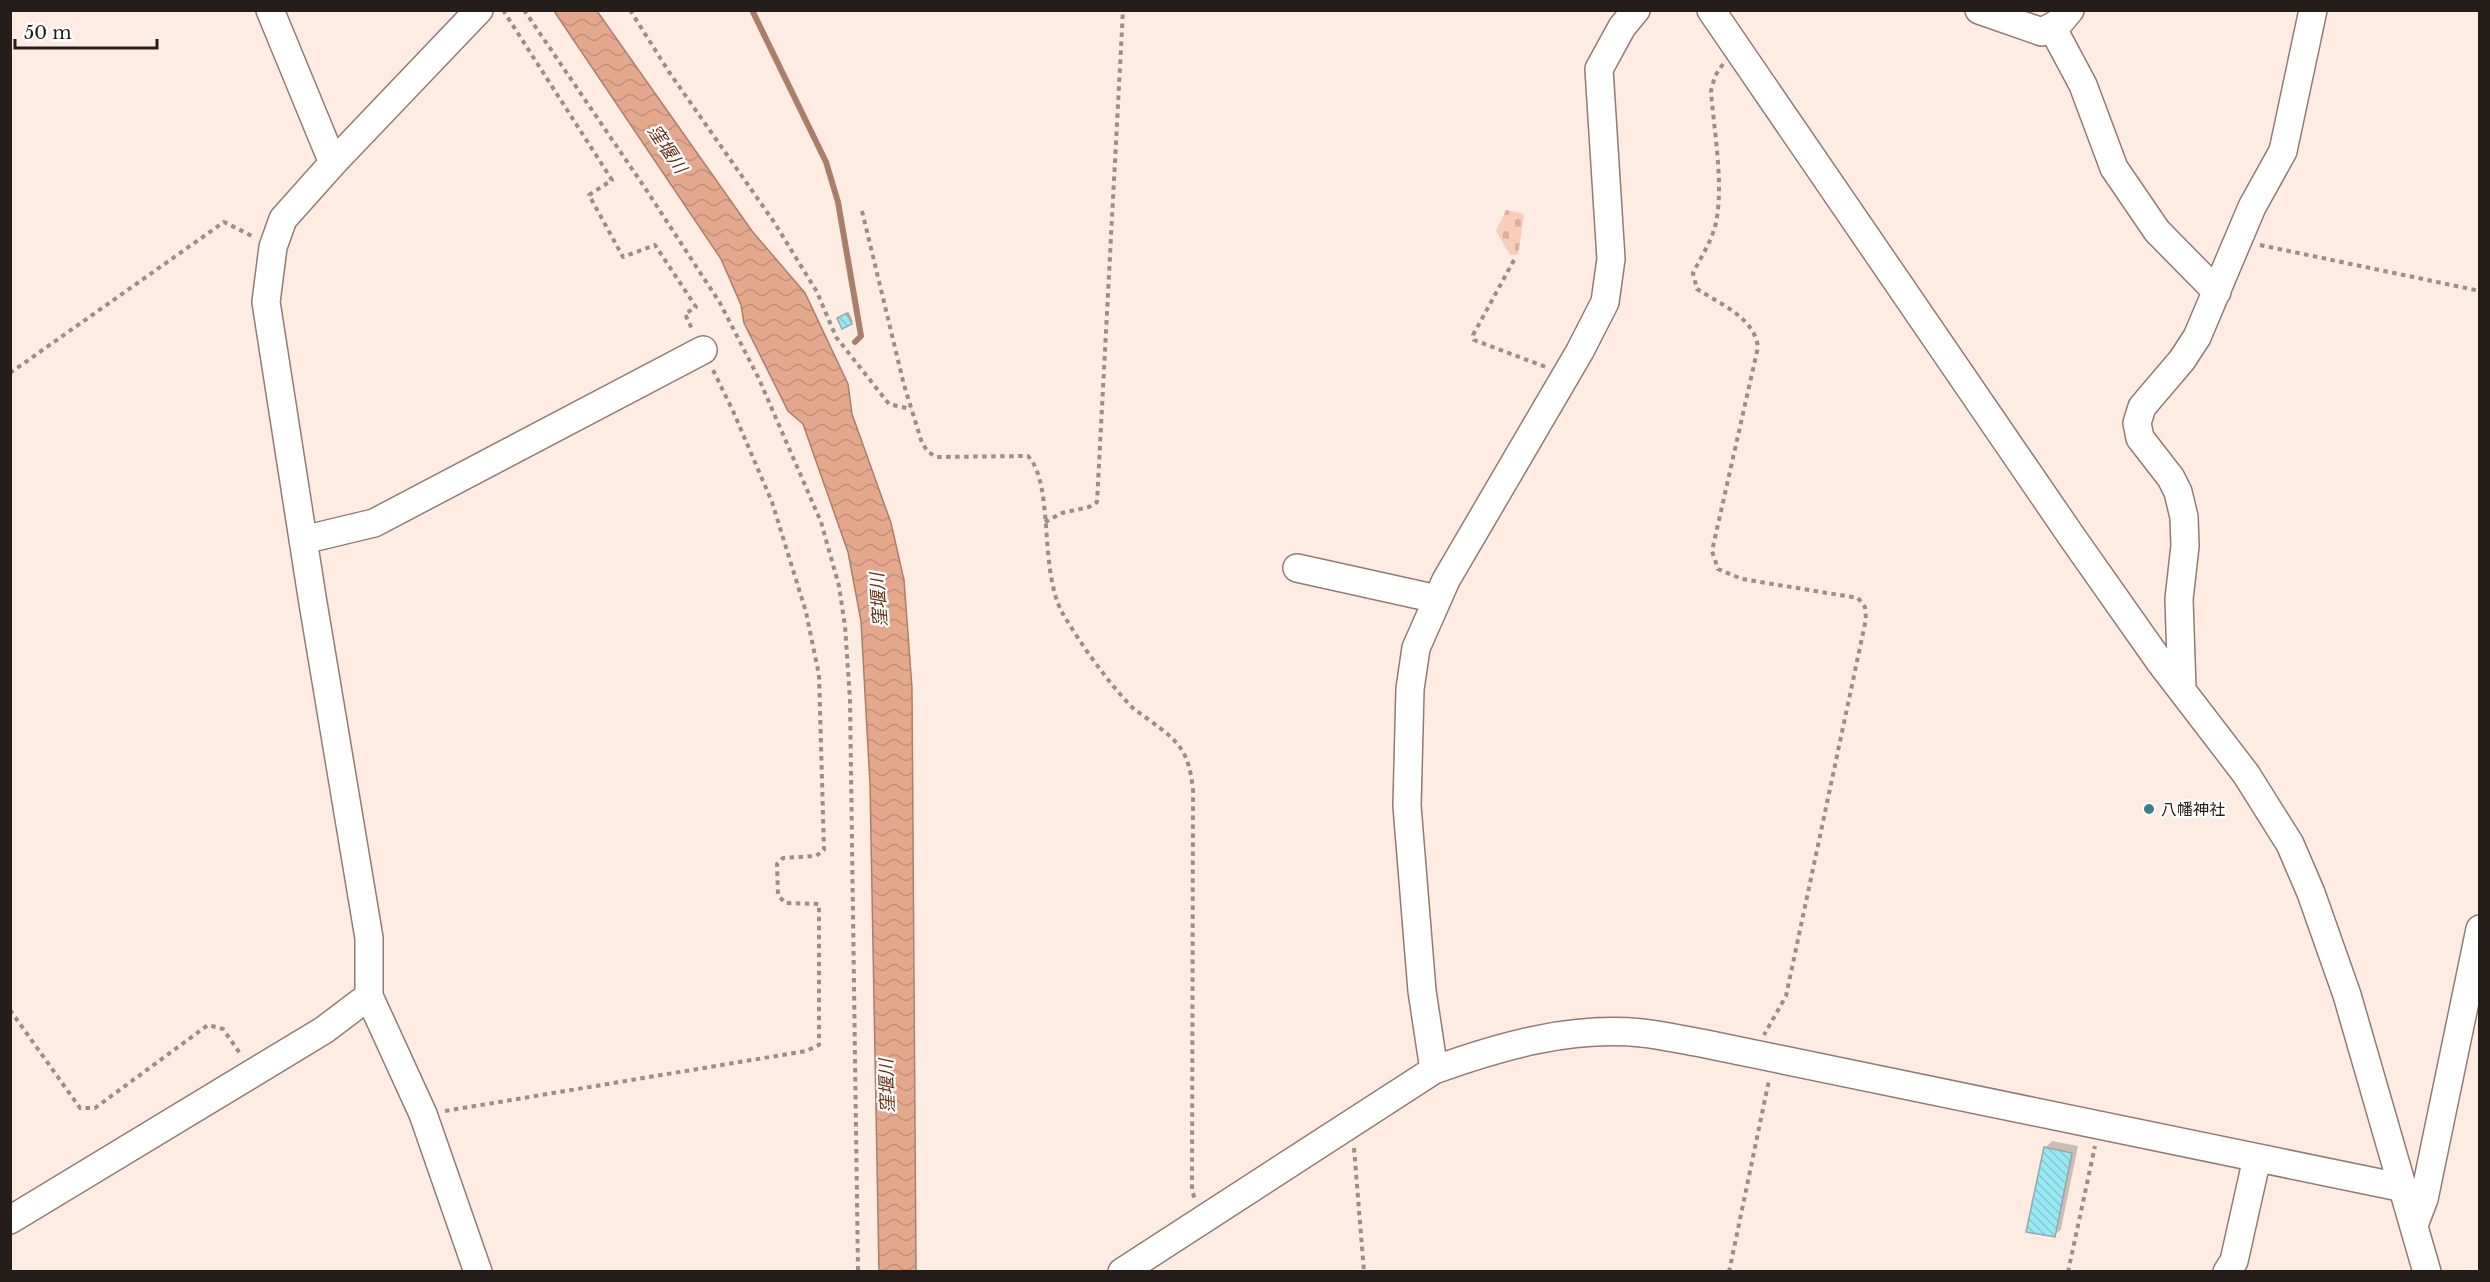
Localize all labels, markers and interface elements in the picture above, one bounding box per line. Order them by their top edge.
scale bar [15,12,158,50]
text: 50 m [24,22,72,44]
water label: 窪堰川 [643,120,692,179]
water label: 窪堰川 [866,570,892,628]
place label: 八幡神社 [2161,799,2225,819]
marker: 八幡神社 [2142,802,2156,816]
water label: 窪堰川 [875,1057,899,1113]

